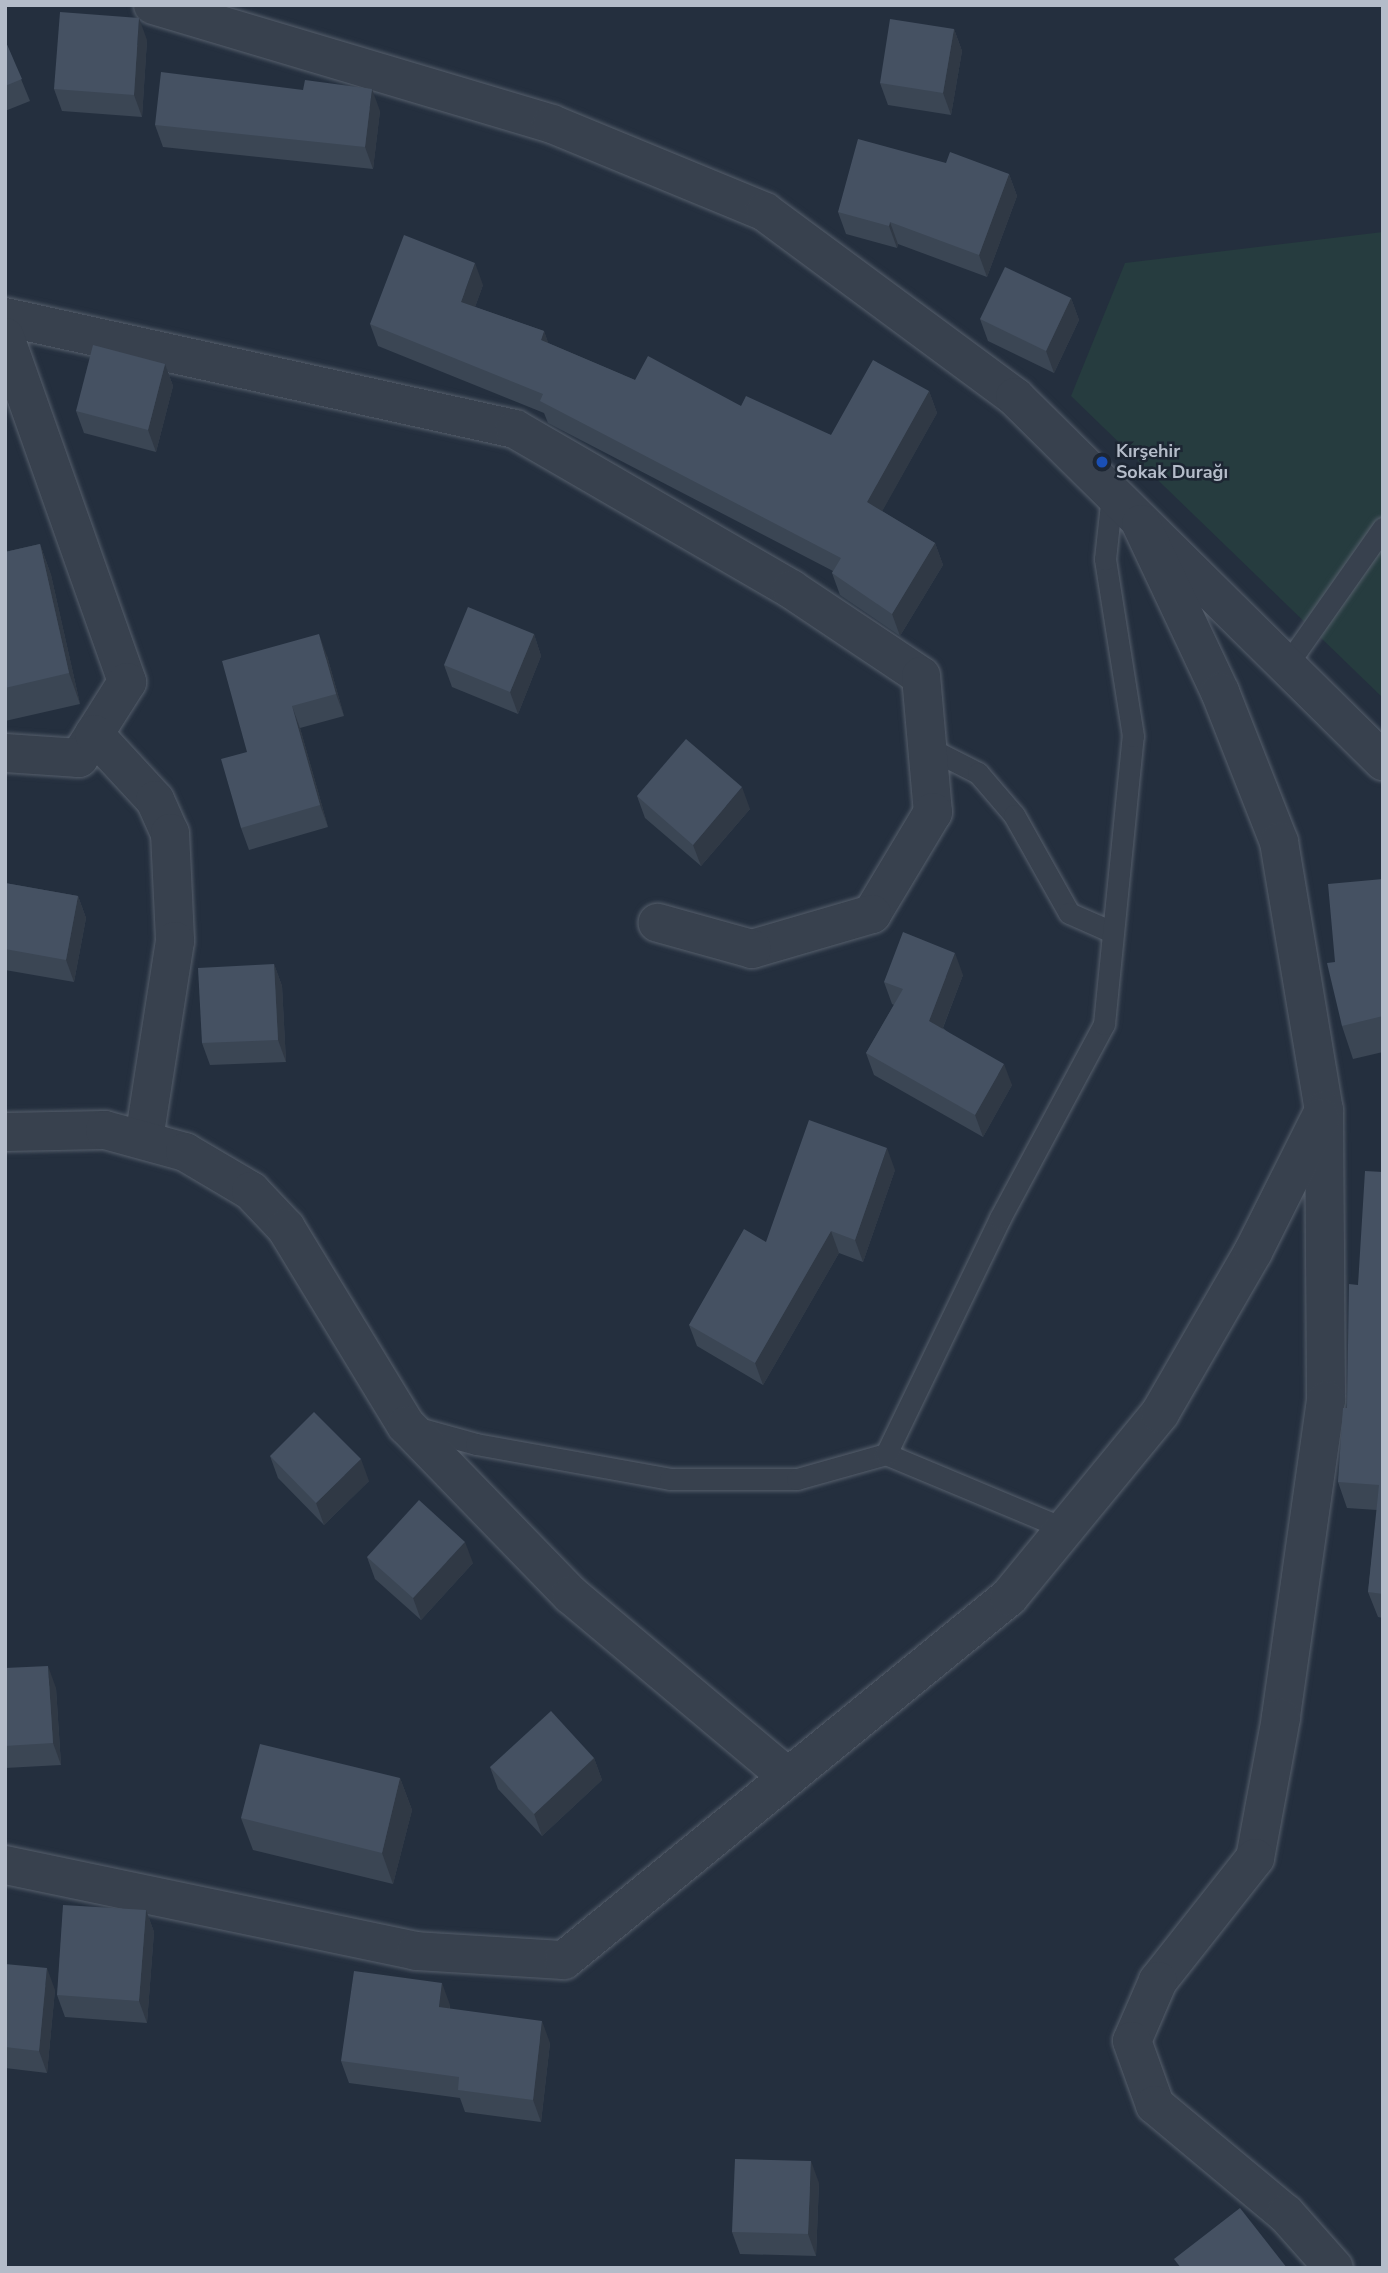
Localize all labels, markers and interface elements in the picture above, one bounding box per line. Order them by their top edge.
place label: Kırşehir Sokak Durağı [1116,441,1228,484]
marker: Kırşehir Sokak Durağı [1094,454,1110,470]

